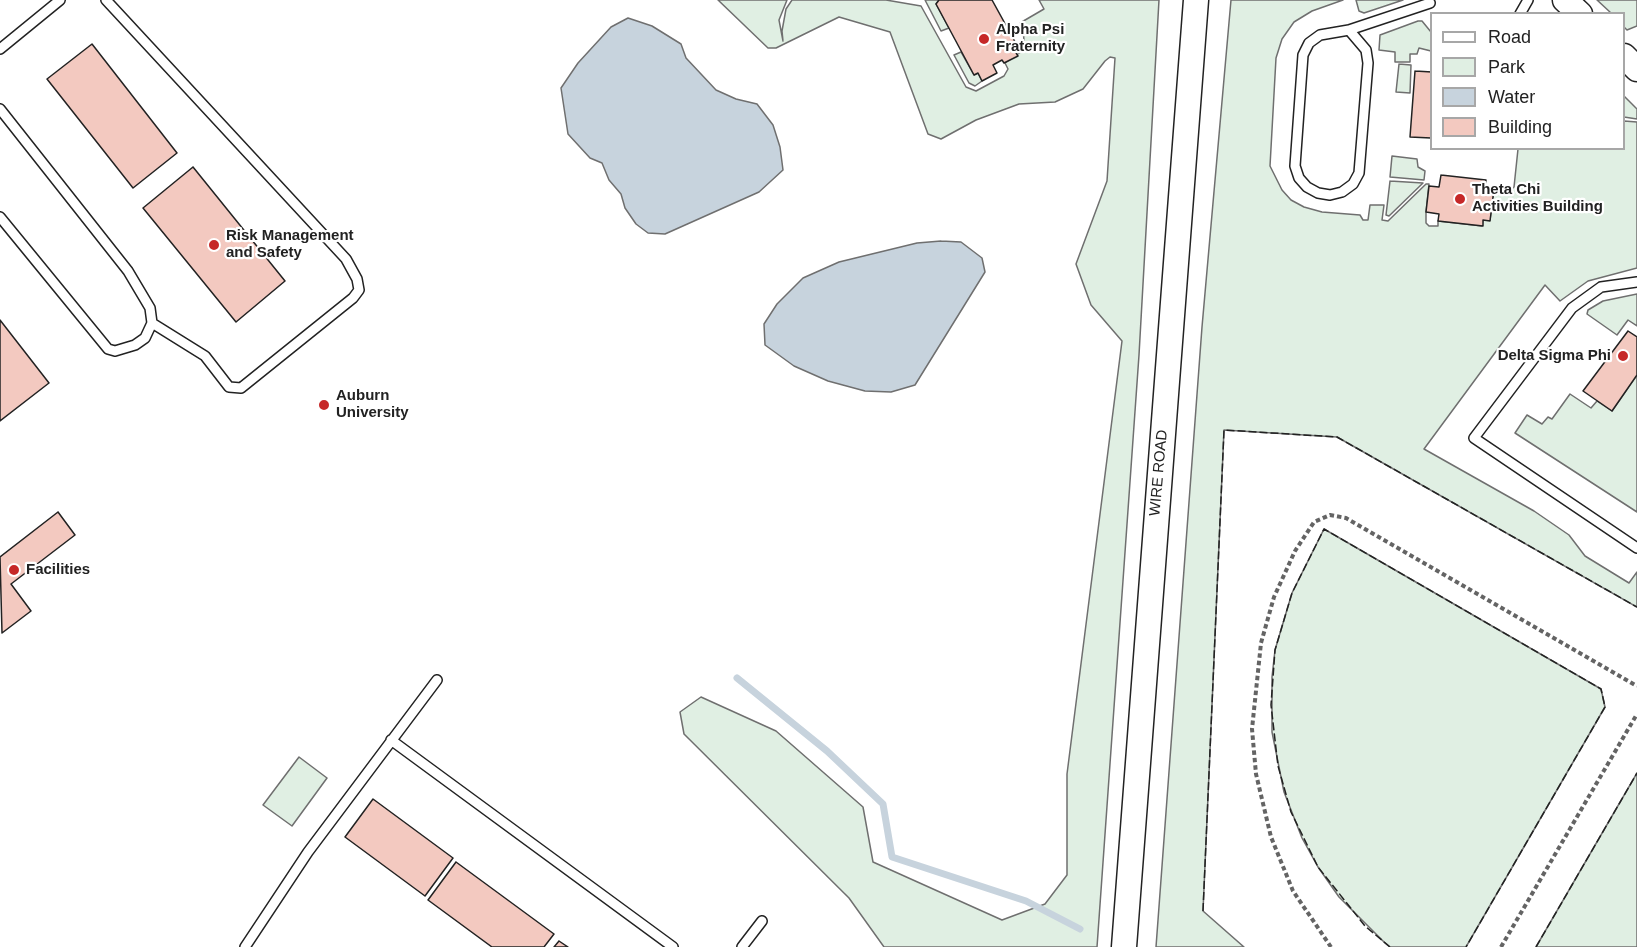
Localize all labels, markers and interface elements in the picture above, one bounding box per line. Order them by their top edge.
legend [1430,12,1625,150]
place label: Alpha Psi Fraternity [996,21,1065,56]
text: Road [1488,27,1531,47]
marker: Alpha Psi Fraternity [977,32,991,46]
text: Park [1488,57,1525,77]
text: Water [1488,87,1535,107]
text: Building [1488,117,1552,137]
place label: Theta Chi Activities Building [1472,181,1603,216]
marker: Theta Chi Activities Building [1453,192,1467,206]
place label: Risk Management and Safety [226,227,354,262]
marker: Risk Management and Safety [207,238,221,252]
place label: Delta Sigma Phi [1498,347,1611,365]
marker: Delta Sigma Phi [1616,349,1630,363]
place label: Auburn University [336,387,409,422]
marker: Auburn University [317,398,331,412]
street label: WIRE ROAD [1146,429,1172,517]
place label: Facilities [26,561,90,579]
marker: Facilities [7,563,21,577]

